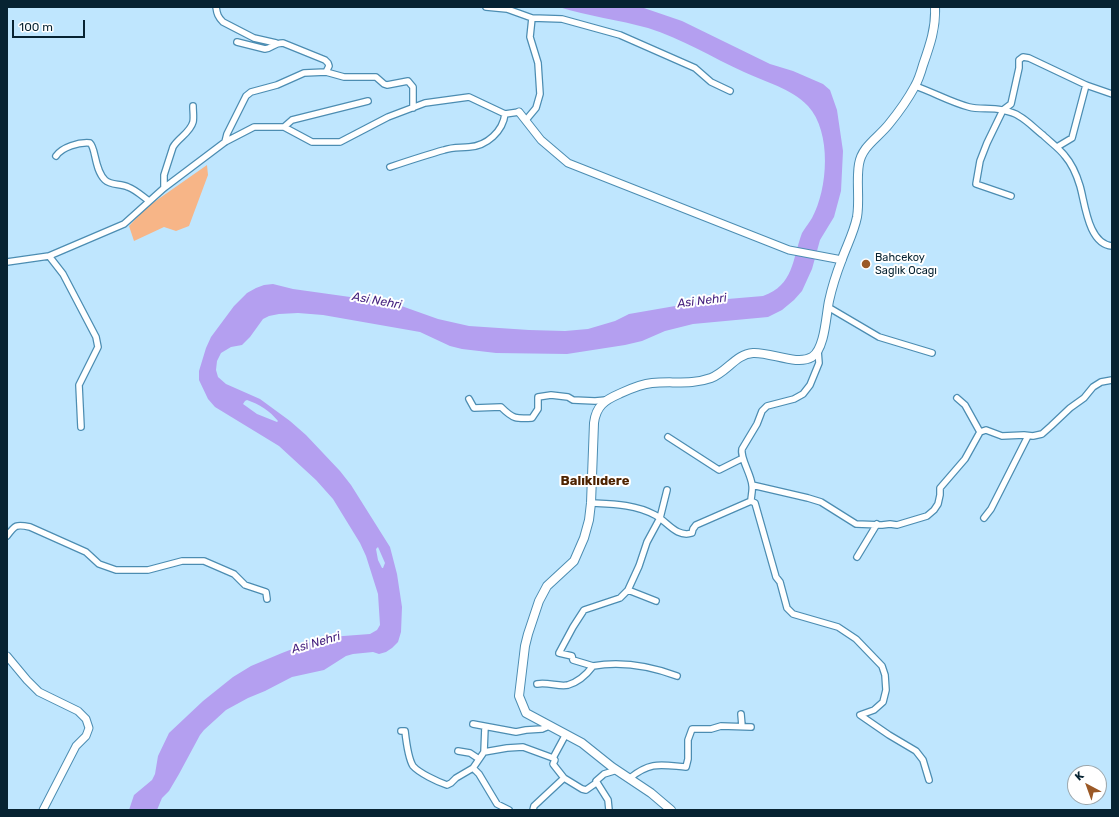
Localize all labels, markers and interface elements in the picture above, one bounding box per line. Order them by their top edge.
scale bar [14,12,87,38]
text: 100 m [19,20,53,34]
place label: Bahcekoy Saglık Ocagı [875,251,937,277]
marker: Bahcekoy Saglık Ocagı [860,258,872,270]
water label: Asi Nehri [351,290,403,312]
water label: Asi Nehri [676,291,728,311]
district label: Balıklıdere [561,473,629,489]
water label: Asi Nehri [290,629,342,657]
north arrow [1067,765,1107,805]
text: K [1072,769,1086,784]

